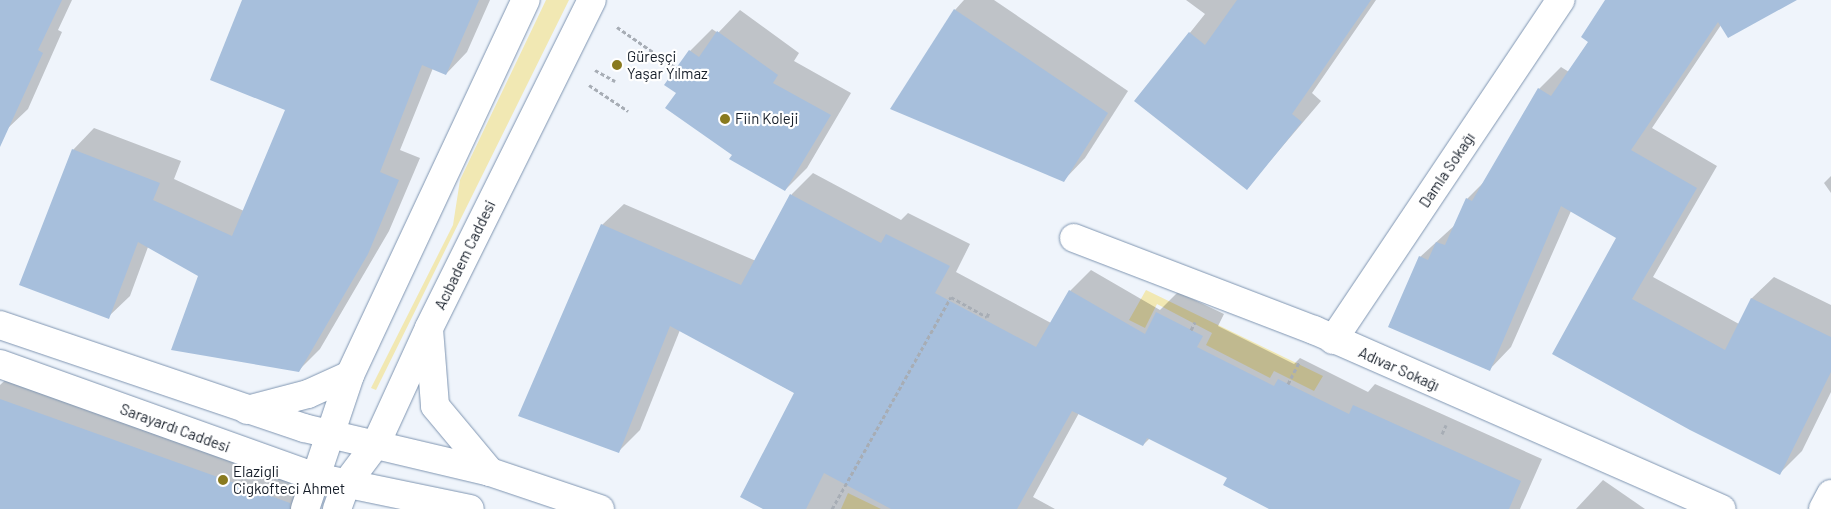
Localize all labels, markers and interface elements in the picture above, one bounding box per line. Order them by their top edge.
place label: Güreşçi Yaşar Yılmaz [627,47,708,82]
marker: Güreşçi Yaşar Yılmaz [611,59,623,71]
place label: Fiin Koleji [735,110,798,128]
marker: Fiin Koleji [719,113,731,125]
street label: Damla Sokağı [1415,129,1479,211]
street label: Acıbadem Caddesi [431,197,499,313]
street label: Adıvar Sokağı [1356,343,1442,395]
street label: Sarayardı Caddesi [118,400,232,456]
place label: Elazigli Cigkofteci Ahmet [233,462,345,497]
marker: Elazigli Cigkofteci Ahmet [217,474,229,486]

